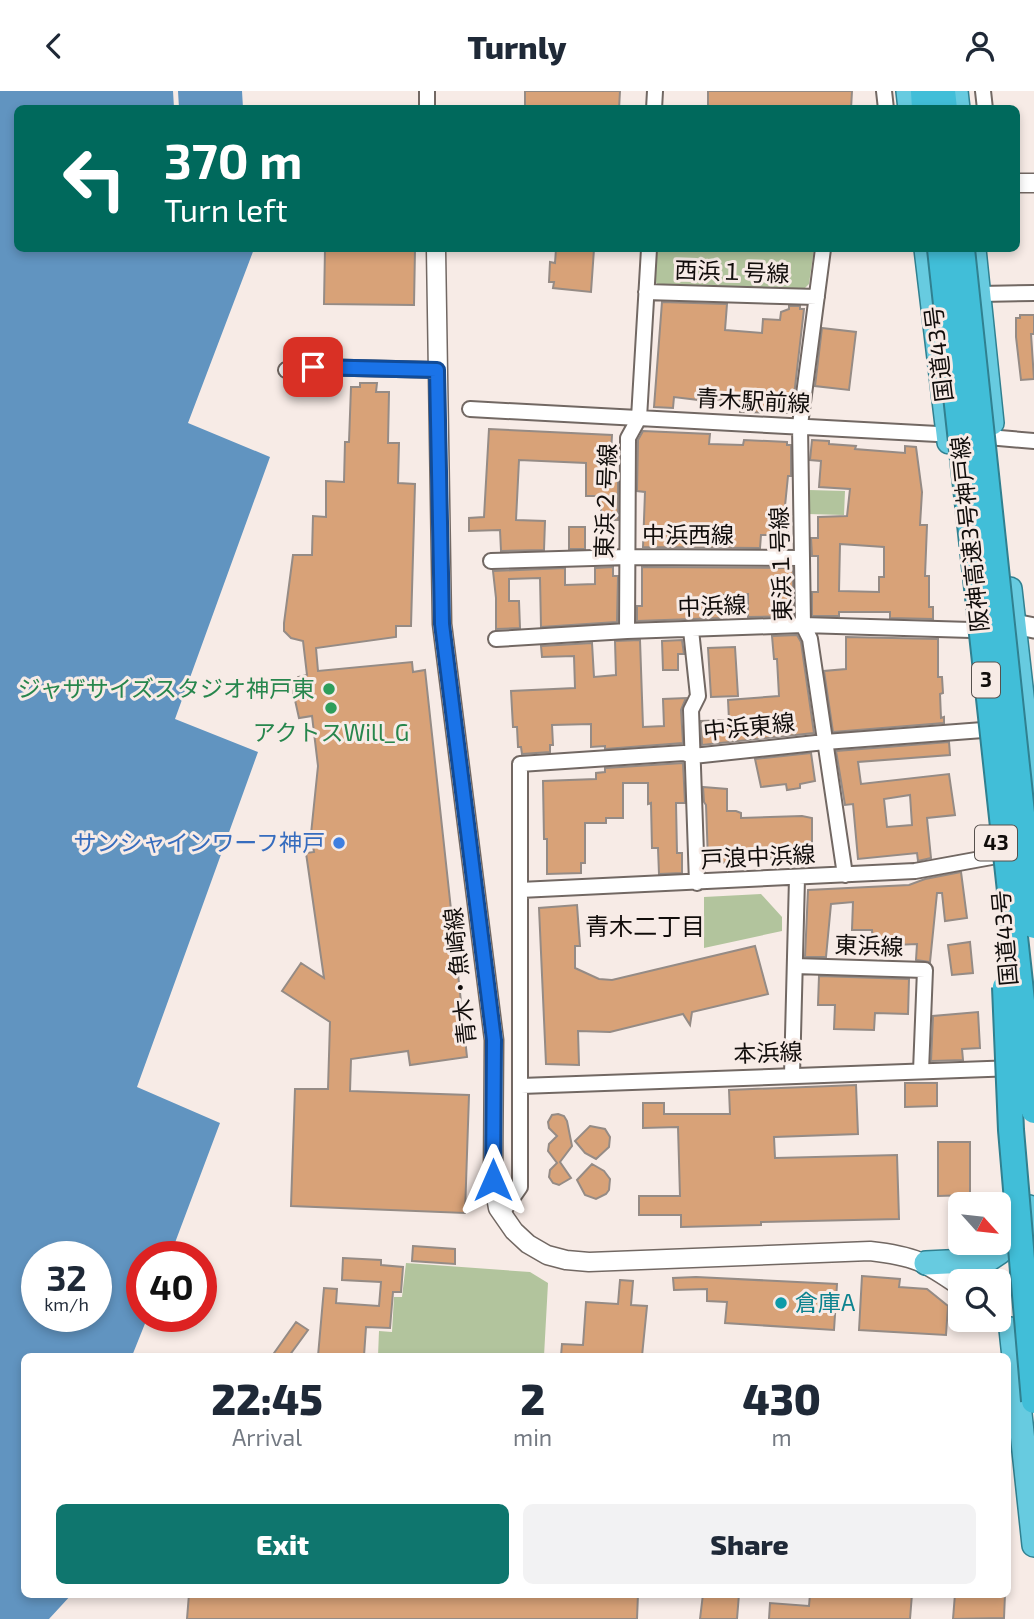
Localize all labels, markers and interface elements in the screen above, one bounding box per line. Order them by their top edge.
icon: back [35,27,73,65]
text: Turnly [467,27,567,65]
icon: person [961,27,999,65]
text: 370 m [164,130,302,189]
icon: left [49,133,140,224]
text: Turn left [164,190,288,228]
street label: 西浜１号線 [674,255,790,287]
street label: 国道43号 [918,305,958,403]
pin [283,337,343,397]
icon: arrive [294,348,332,386]
street label: 青木駅前線 [695,383,811,417]
street label: 阪神高速3号神戸線 [945,435,993,633]
street label: 東浜２号線 [589,443,621,559]
street label: 東浜１号線 [764,506,796,622]
street label: 中浜西線 [642,520,734,548]
street label: 中浜線 [677,590,747,620]
road number: 3 [972,663,1000,697]
place label: ジャザサイズスタジオ神戸東 [18,674,315,702]
marker: ジャザサイズスタジオ神戸東 [321,681,337,697]
marker: アクトスWill_G [323,700,339,716]
street label: 中浜東線 [702,707,796,745]
place label: アクトスWill_G [253,718,409,746]
road number: 43 [975,825,1017,861]
place label: サンシャインワーフ神戸 [73,828,325,856]
marker: サンシャインワーフ神戸 [331,835,347,851]
street label: 戸浪中浜線 [700,839,816,873]
street label: 国道43号 [986,889,1022,987]
street label: 青木・魚崎線 [438,906,480,1046]
district label: 青木二丁目 [585,911,705,940]
street label: 東浜線 [834,930,904,960]
street label: 本浜線 [733,1037,803,1067]
position arrow [456,1143,530,1217]
north arrow [948,1192,1012,1255]
map controls [948,1192,1011,1332]
speed limit sign: 40 [126,1241,217,1332]
text: 32 [46,1256,87,1298]
button: search [948,1269,1011,1332]
place label: 倉庫A [795,1288,856,1316]
text: km/h [44,1293,89,1315]
marker: 倉庫A [773,1295,789,1311]
text: 22:45 [211,1373,323,1423]
text: 2 [520,1373,545,1423]
text: 430 [742,1373,821,1423]
text: Arrival [232,1423,302,1451]
text: min [513,1423,552,1451]
text: m [772,1423,792,1451]
button: Exit [56,1504,509,1584]
button: Share [523,1504,976,1584]

